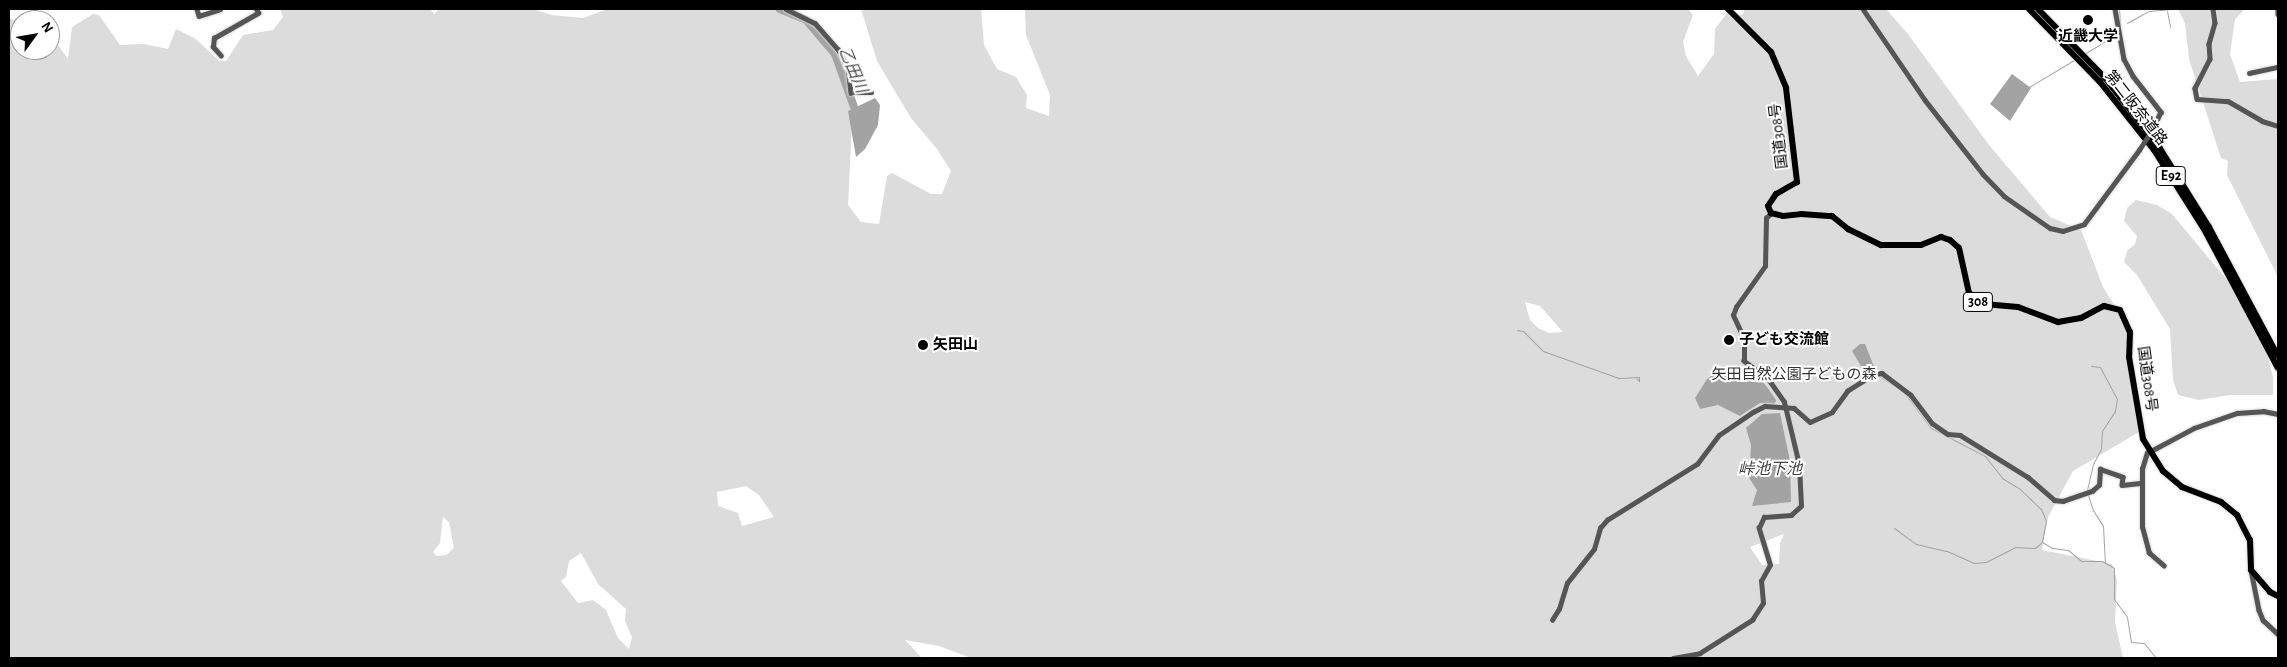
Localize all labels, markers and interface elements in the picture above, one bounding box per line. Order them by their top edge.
north arrow [10,10,60,60]
marker: 近畿大学 [2082,14,2094,26]
text: N [38,20,55,35]
place label: 近畿大学 [2058,28,2118,46]
water label: 乙田川 [835,44,871,96]
street label: 第二阪奈道路 [2101,67,2171,149]
street label: 国道308号 [1766,102,1792,170]
road number: E92 [2155,165,2187,188]
road number: 308 [1962,290,1994,314]
place label: 子ども交流館 [1739,331,1829,349]
marker: 子ども交流館 [1723,334,1735,346]
place label: 矢田山 [933,336,978,354]
marker: 矢田山 [917,339,929,351]
street label: 国道308号 [2133,345,2161,413]
park label: 矢田自然公園子どもの森 [1712,366,1876,384]
water label: 峠池下池 [1738,459,1802,479]

